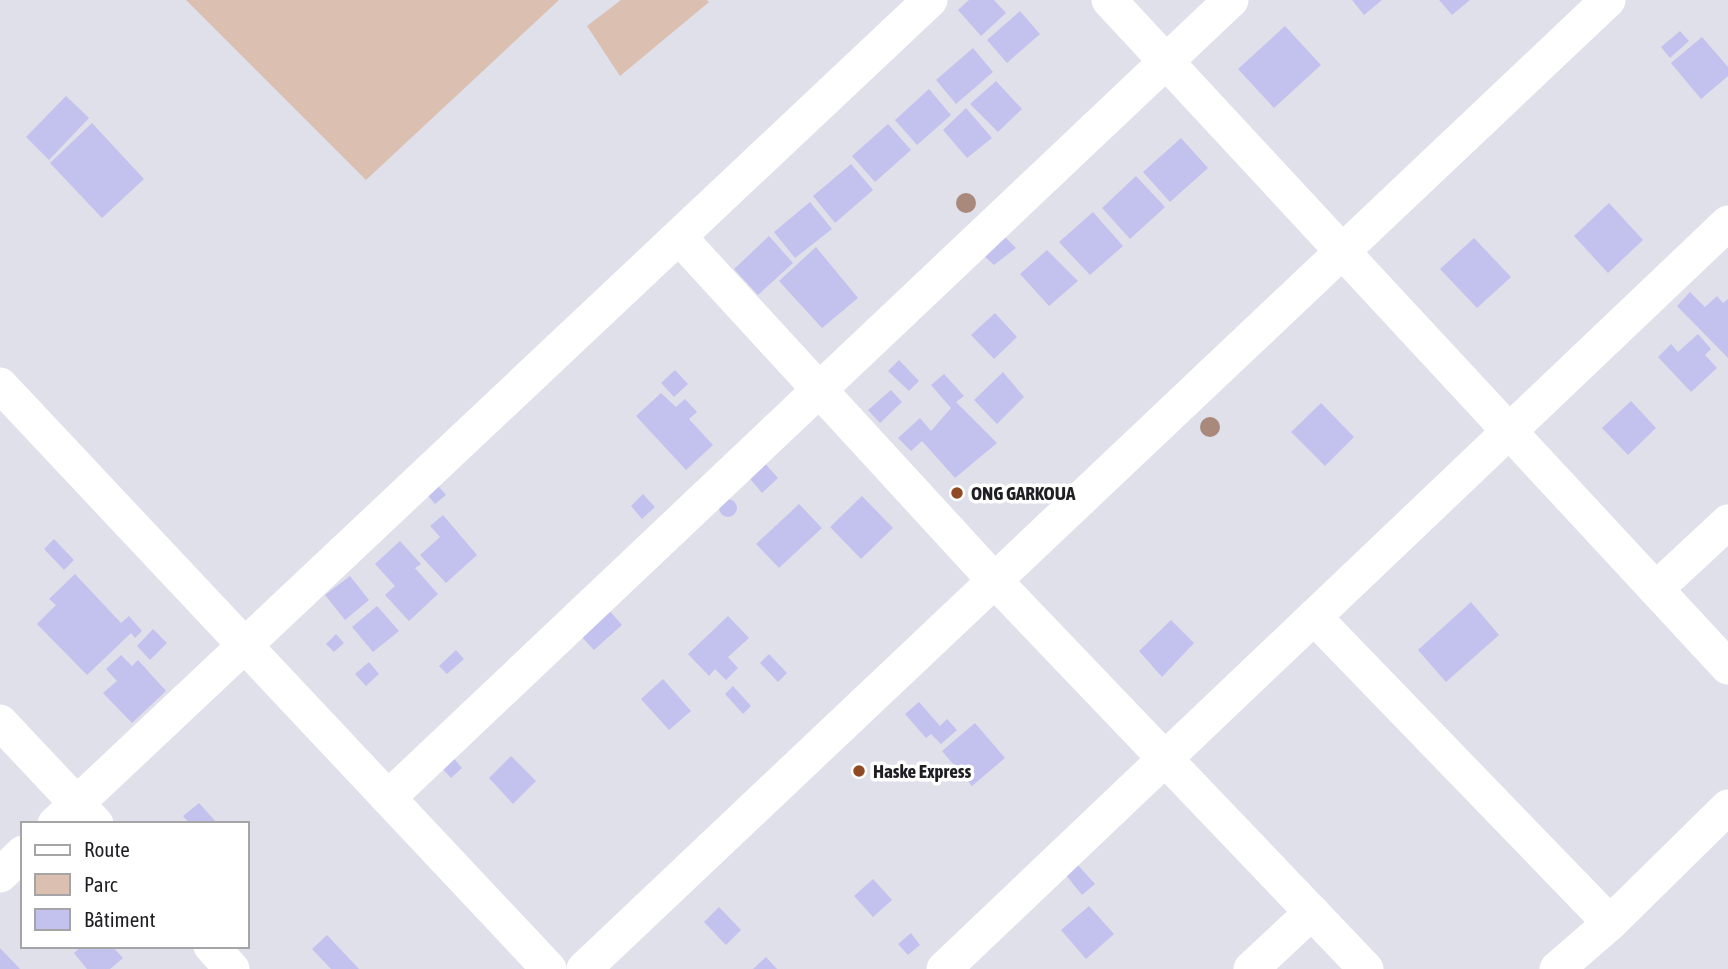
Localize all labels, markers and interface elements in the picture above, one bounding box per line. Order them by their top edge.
place label: ONG GARKOUA [971,482,1076,504]
marker: ONG GARKOUA [949,485,965,501]
place label: Haske Express [873,760,972,782]
marker: Haske Express [851,763,867,779]
legend [21,822,248,948]
text: Route [84,837,130,861]
text: Parc [84,872,118,896]
text: Bâtiment [84,907,155,931]

